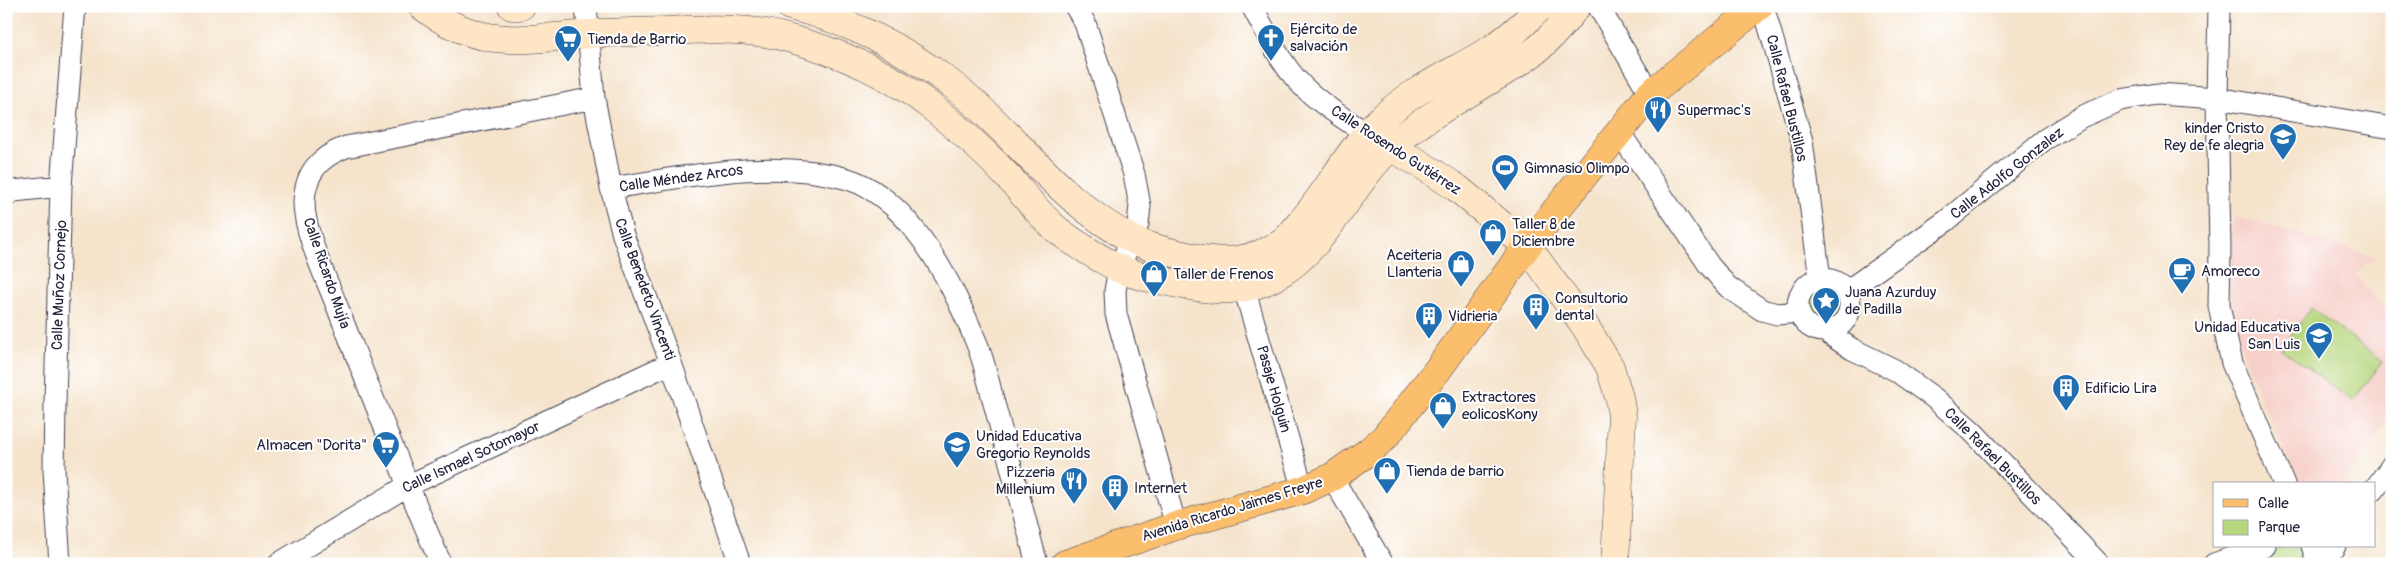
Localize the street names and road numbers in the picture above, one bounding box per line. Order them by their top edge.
street label: Calle Rafael Bustillos [1762,33,1811,164]
street label: Calle Rosendo Gutiérrez [1327,101,1464,200]
street label: Calle Adolfo Gonzalez [1947,123,2068,224]
street label: Calle Méndez Arcos [618,160,744,197]
street label: Calle Ricardo Mujía [299,215,354,331]
street label: Calle Benedeto Vincenti [610,216,679,363]
street label: Calle Muñoz Cornejo [48,220,71,350]
street label: Pasaje Holguin [1252,343,1295,435]
street label: Calle Rafael Bustillos [1940,404,2045,509]
street label: Calle Ismael Sotomayor [399,417,544,498]
street label: Avenida Ricardo Jaimes Freyre [1139,473,1326,546]

